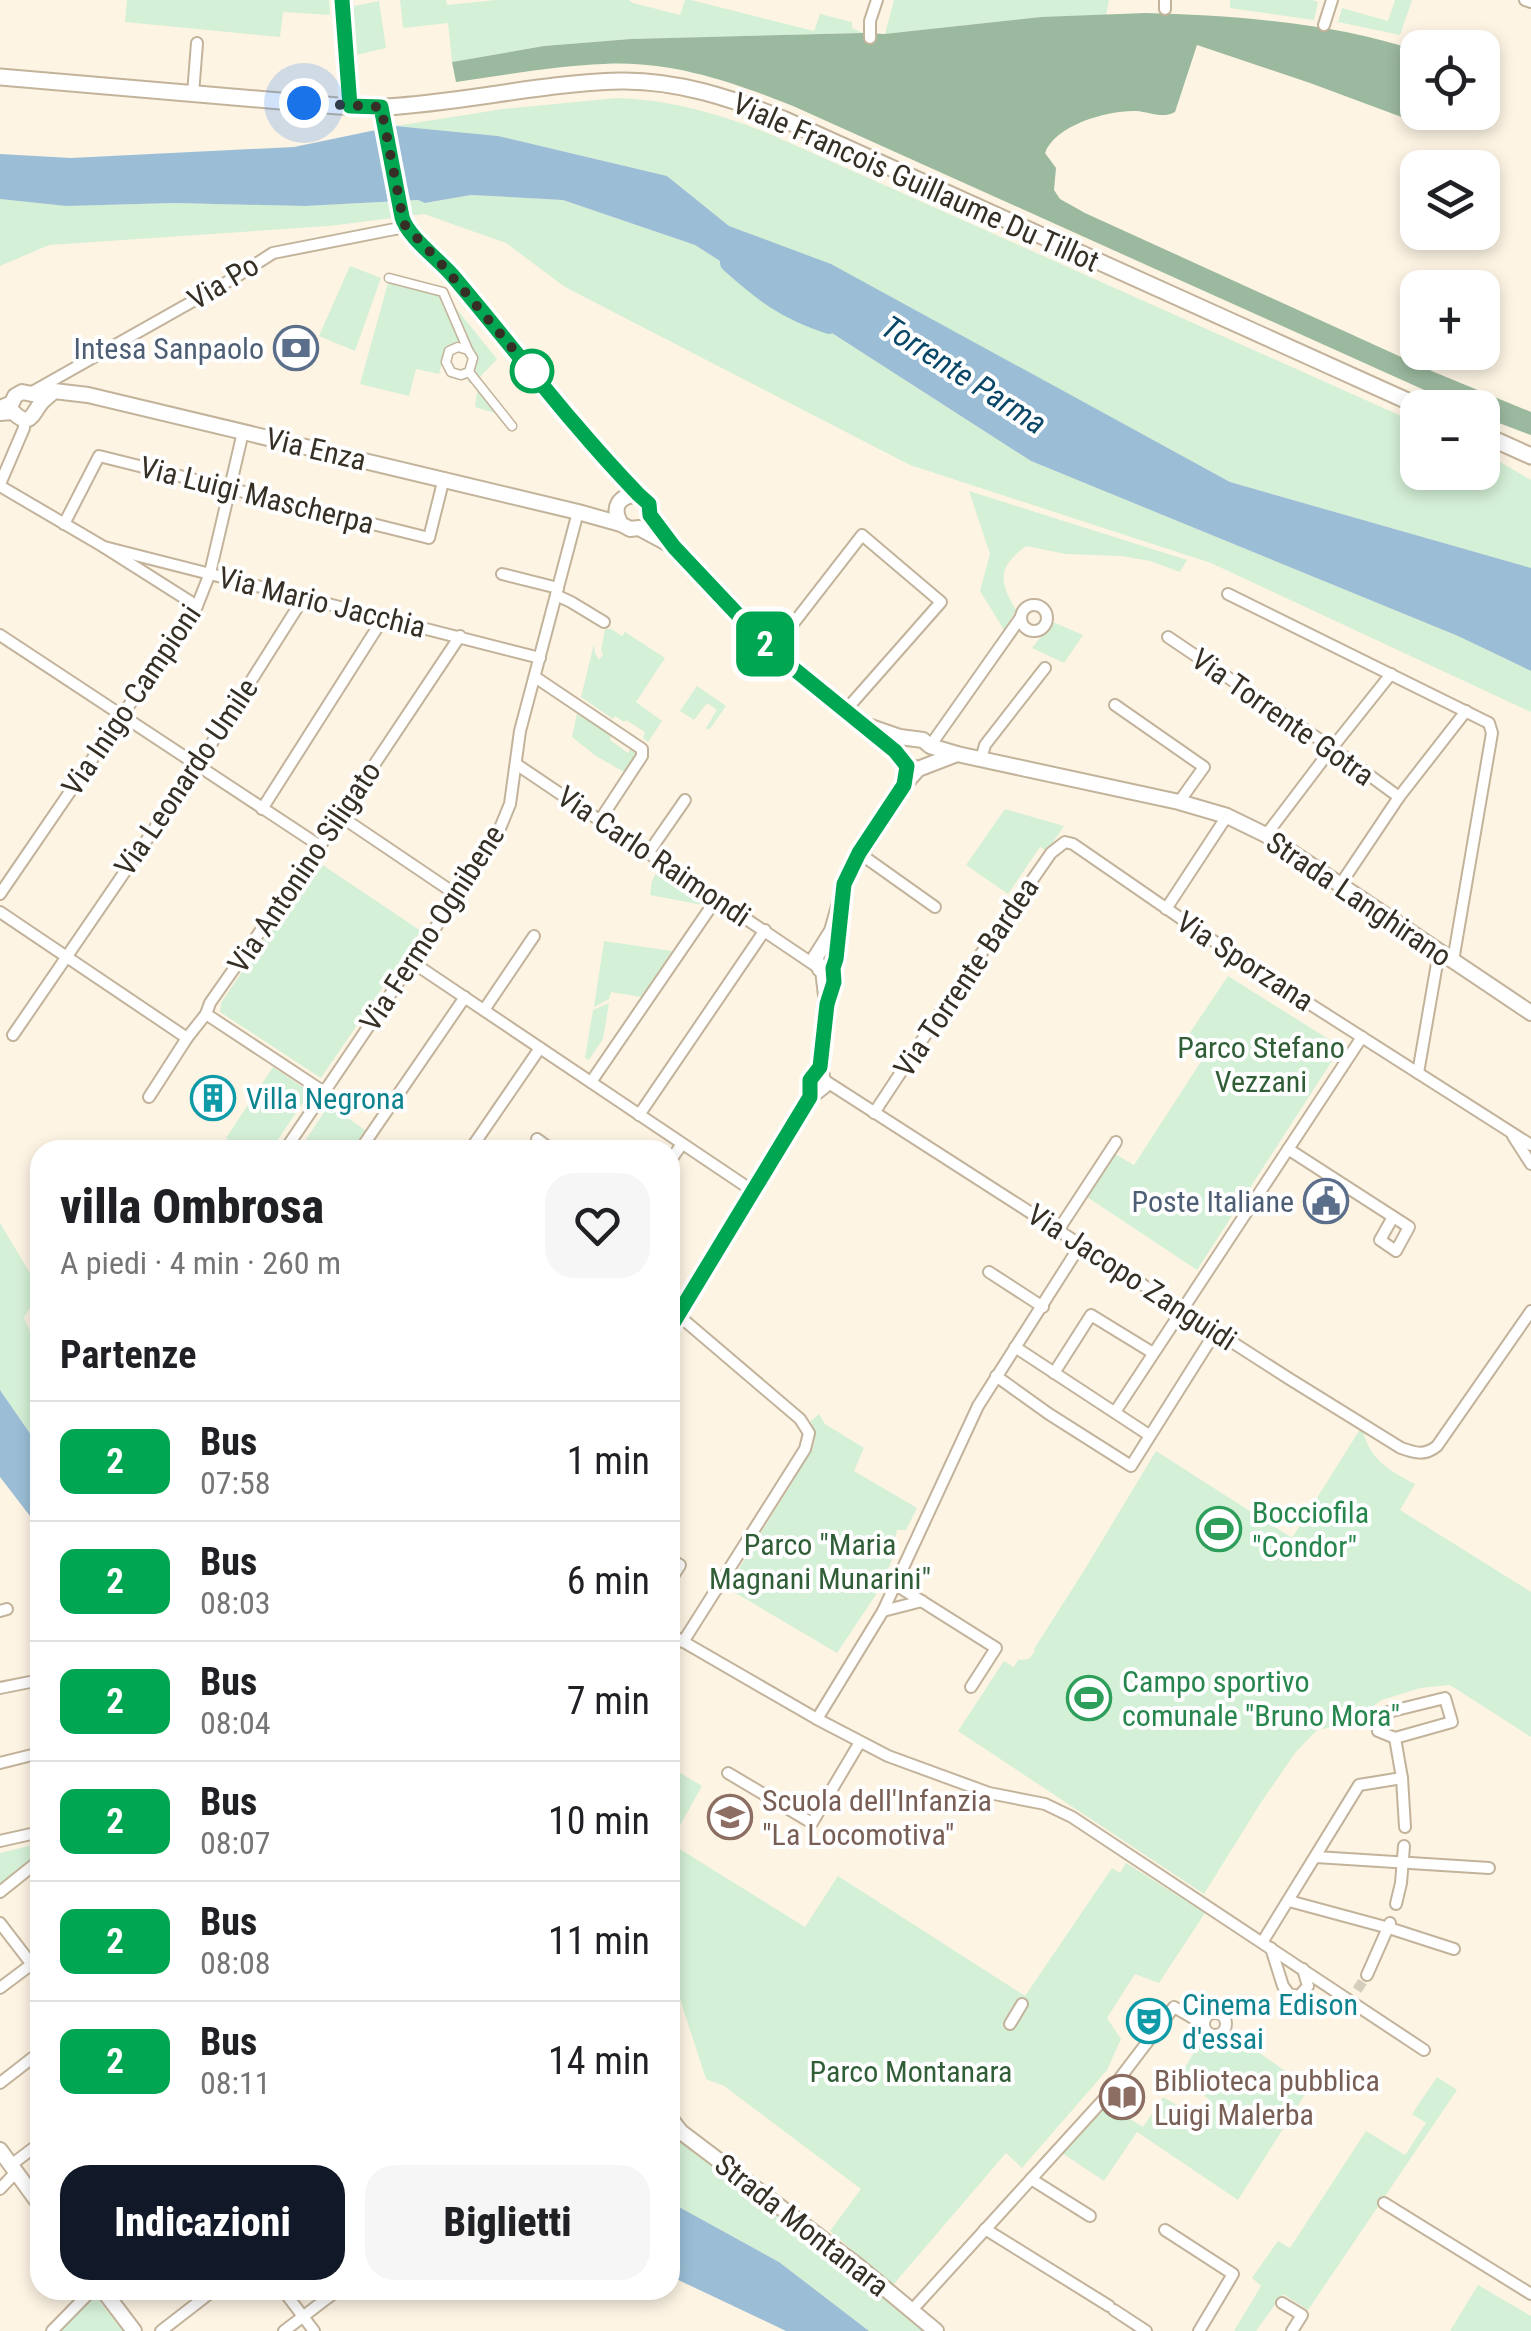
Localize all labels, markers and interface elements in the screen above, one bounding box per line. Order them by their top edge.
map controls [1400,30,1500,490]
button: locate [1400,30,1500,130]
your location [279,78,329,128]
street label: Viale Francois Guillaume Du Tillot [727,85,1105,279]
button: layers [1400,150,1500,250]
street label: Via Po [181,247,265,317]
button: + [1400,270,1500,370]
water label: Torrente Parma [874,308,1054,442]
bank icon: Intesa Sanpaolo [273,325,319,371]
place label: Intesa Sanpaolo [73,331,264,366]
unlabelled marker [511,350,553,392]
button: − [1400,390,1500,490]
street label: Via Enza [262,420,370,478]
street label: Via Luigi Mascherpa [136,449,378,541]
street label: Via Mario Jacchia [215,559,429,645]
street label: Via Inigo Campioni [54,598,208,802]
line badge: 2 [732,612,798,676]
text: 2 [756,624,774,665]
street label: Via Torrente Gotra [1185,641,1381,793]
street label: Via Leonardo Umile [107,672,265,882]
street label: Via Antonino Siligato [220,755,388,979]
street label: Via Carlo Raimondi [551,778,757,934]
street label: Via Fermo Ognibene [352,818,512,1038]
street label: Strada Langhirano [1260,824,1458,974]
street label: Via Torrente Bardea [886,871,1046,1083]
street label: Via Sporzana [1170,904,1320,1018]
park label: Parco Stefano Vezzani [1177,1030,1345,1099]
building icon: Villa Negrona [190,1075,236,1121]
place label: Villa Negrona [246,1081,405,1116]
button: heart [545,1173,650,1278]
text: villa Ombrosa [60,1178,324,1235]
public building icon: Poste Italiane [1303,1178,1349,1224]
place label: Poste Italiane [1132,1184,1294,1219]
street label: Via Jacopo Zanguidi [1021,1196,1243,1358]
text: A piedi · 4 min · 260 m [60,1244,341,1282]
text: Partenze [60,1333,196,1377]
text: Bus [200,1420,257,1464]
text: 1 min [567,1439,650,1483]
text: 2 [106,1441,124,1482]
text: 07:58 [200,1464,271,1502]
place label: Bocciofila "Condor" [1252,1495,1369,1564]
sports icon: Bocciofila "Condor" [1196,1506,1242,1552]
park label: Parco "Maria Magnani Munarini" [709,1527,931,1596]
text: Bus [200,1540,257,1584]
text: 6 min [567,1559,650,1603]
text: 2 [106,1561,124,1602]
text: 08:03 [200,1584,271,1622]
text: Bus [200,1660,257,1704]
place label: Campo sportivo comunale "Bruno Mora" [1122,1664,1400,1733]
sports icon: Campo sportivo comunale "Bruno Mora" [1066,1675,1112,1721]
text: 7 min [567,1679,650,1723]
text: 2 [106,1681,124,1722]
text: 08:04 [200,1704,271,1742]
text: Bus [200,1780,257,1824]
place label: Scuola dell'Infanzia "La Locomotiva" [762,1783,992,1852]
school or university icon: Scuola dell'Infanzia "La Locomotiva" [707,1794,753,1840]
text: 10 min [548,1799,650,1843]
text: 2 [106,1801,124,1842]
text: 08:07 [200,1824,271,1862]
text: Bus [200,1900,257,1944]
text: 11 min [548,1919,650,1963]
text: 2 [106,1921,124,1962]
text: 08:08 [200,1944,271,1982]
place label: Cinema Edison d'essai [1182,1987,1358,2056]
theatre icon: Cinema Edison d'essai [1126,1998,1172,2044]
text: Bus [200,2020,257,2064]
text: 14 min [548,2039,650,2083]
text: 2 [106,2041,124,2082]
park label: Parco Montanara [810,2054,1012,2089]
place label: Biblioteca pubblica Luigi Malerba [1154,2063,1380,2132]
text: 08:11 [200,2064,271,2102]
library icon: Biblioteca pubblica Luigi Malerba [1099,2074,1145,2120]
street label: Strada Montanara [708,2146,896,2304]
button: Indicazioni [60,2165,345,2280]
button: Biglietti [365,2165,650,2280]

